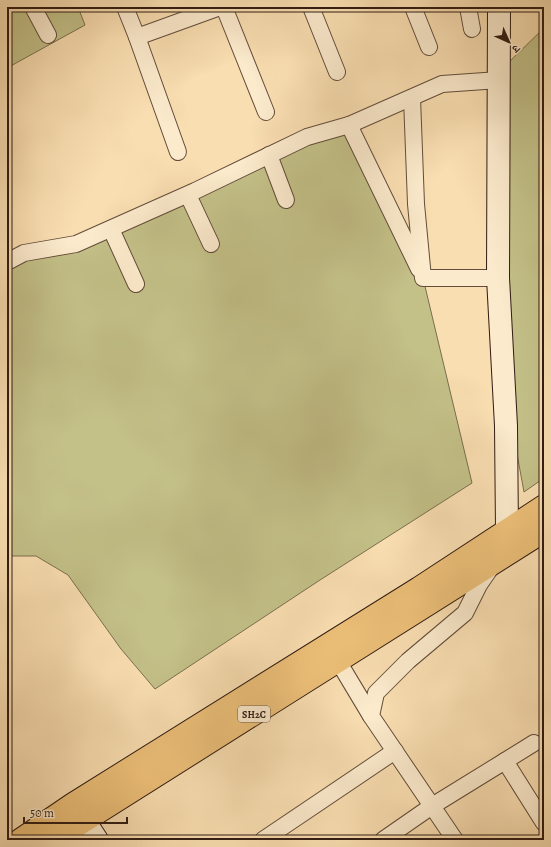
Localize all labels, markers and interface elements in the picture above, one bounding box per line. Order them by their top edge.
north arrow [489,22,529,62]
text: उ [507,41,524,57]
road number: SH2C [238,706,270,722]
scale bar [24,799,127,825]
text: 50 m [30,805,54,821]

